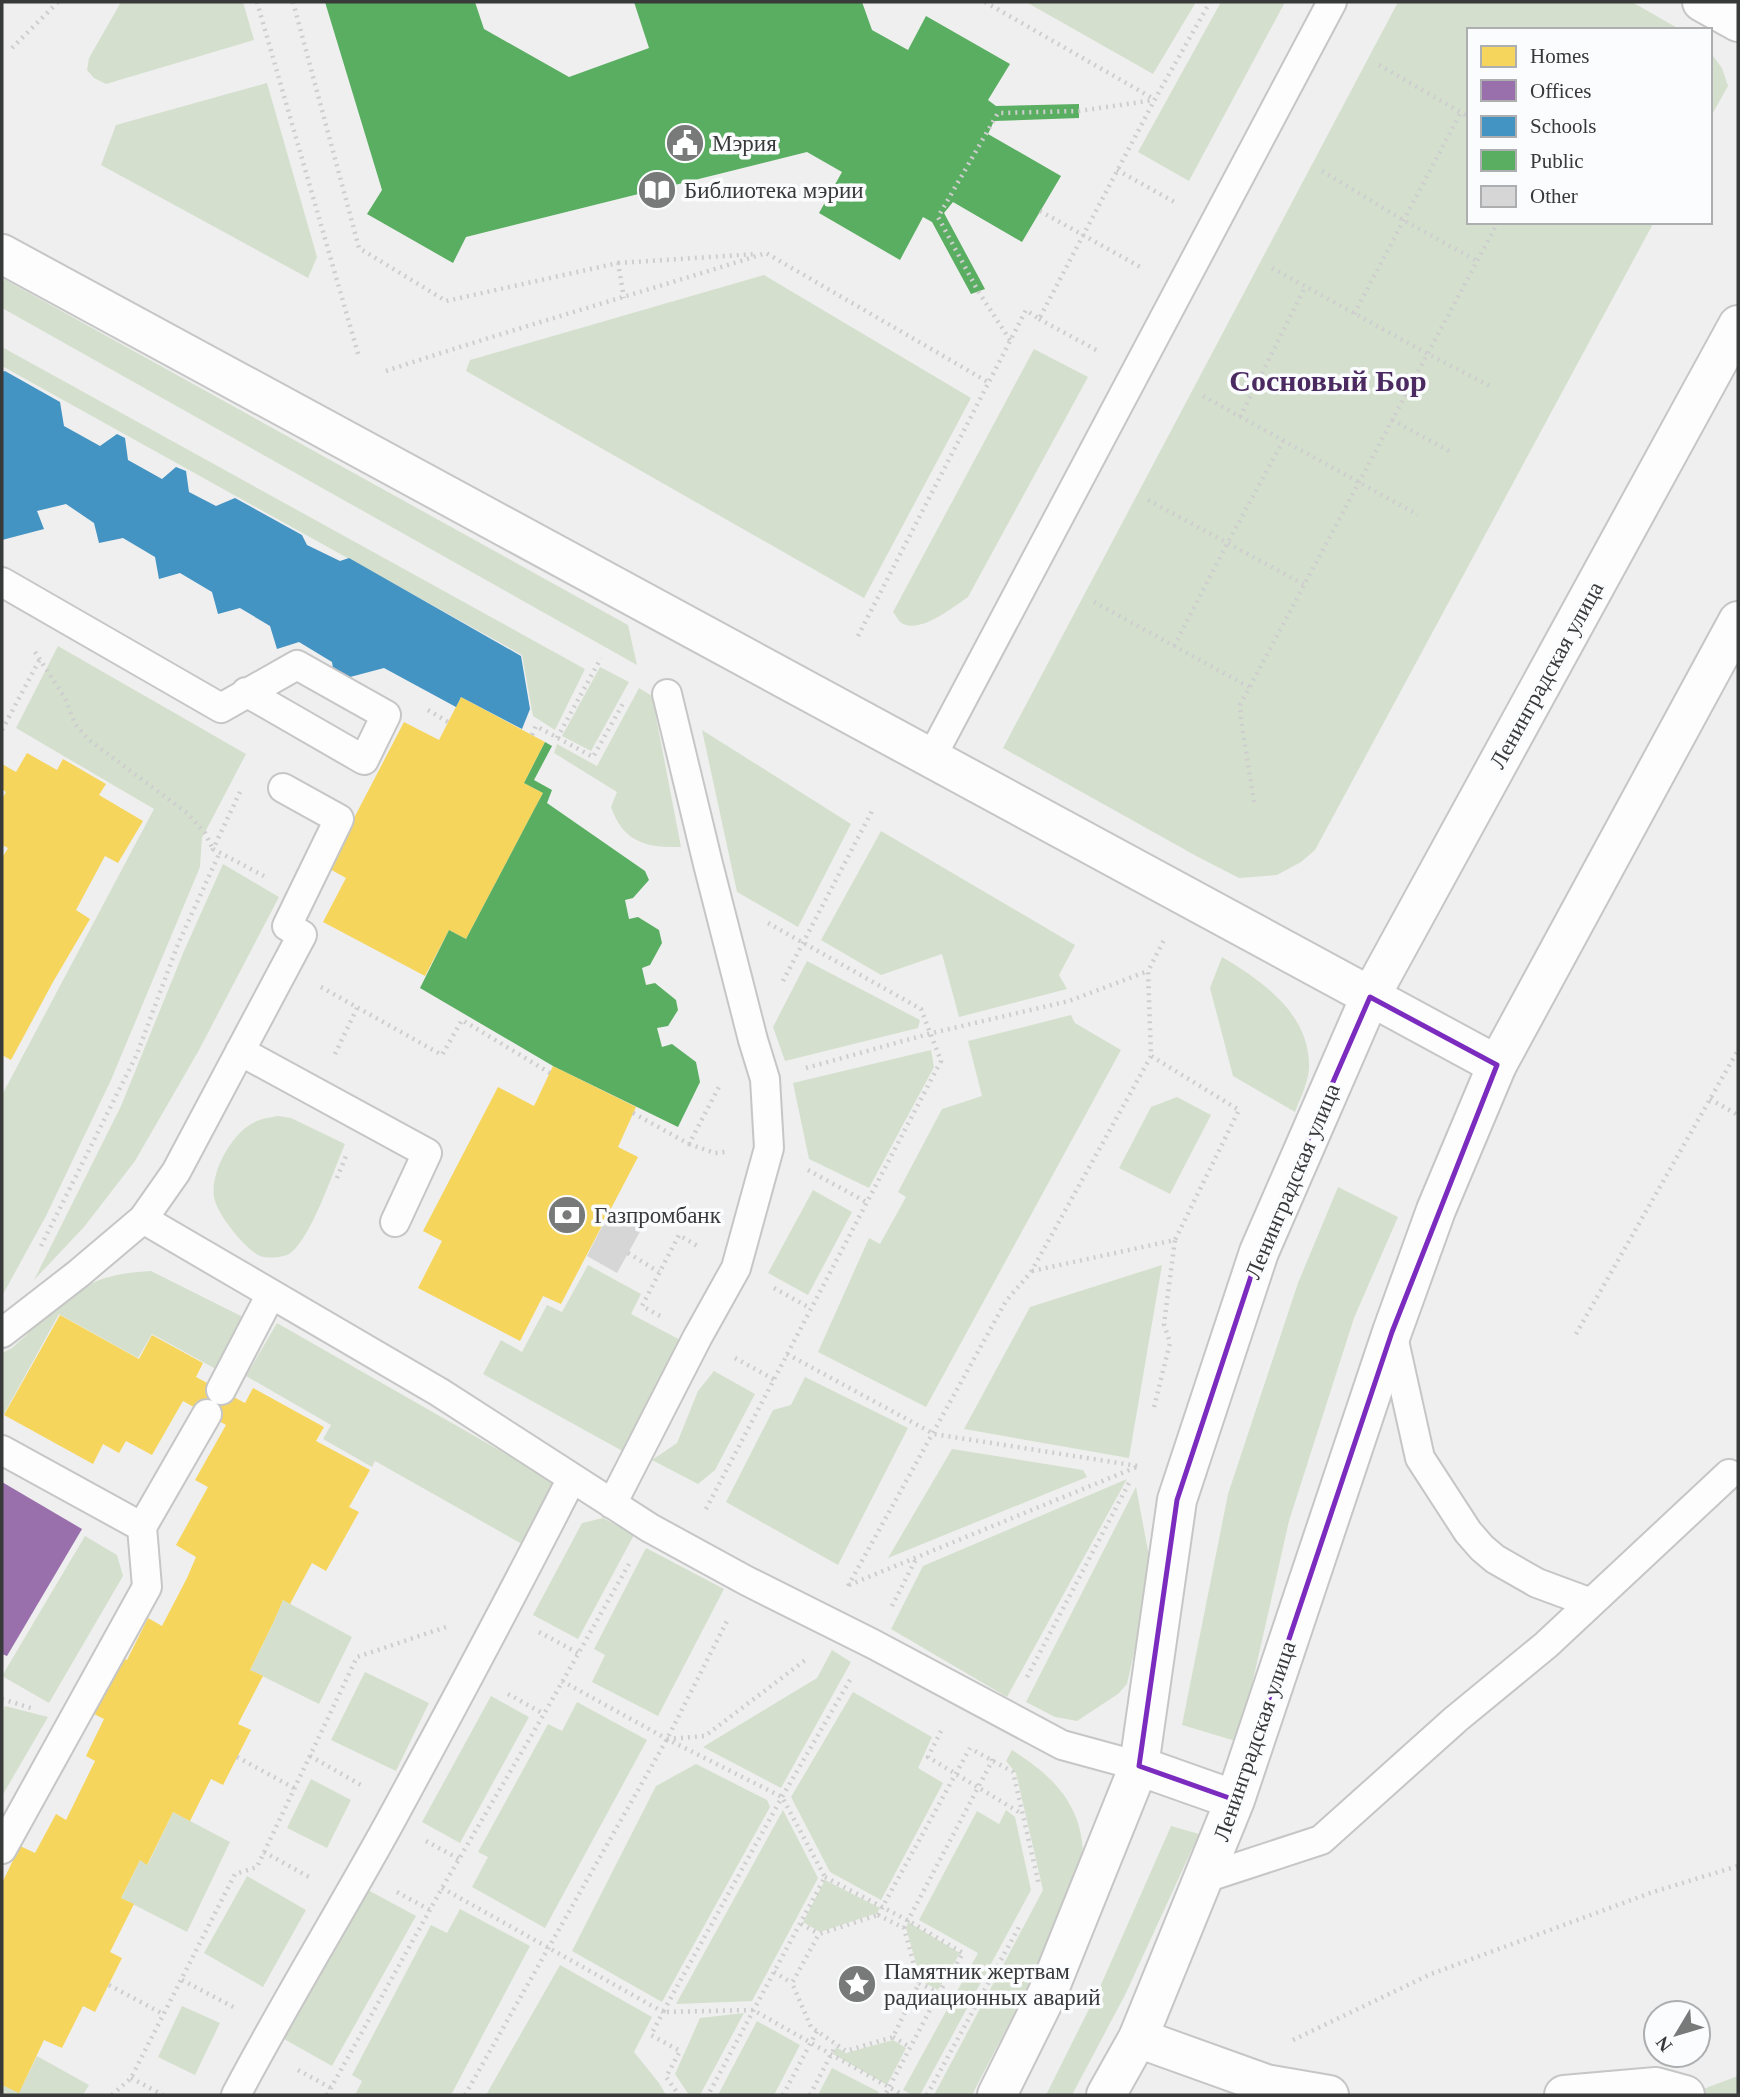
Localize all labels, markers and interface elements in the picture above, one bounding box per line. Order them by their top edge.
legend [1467,28,1712,224]
text: Homes [1530,44,1590,68]
text: Offices [1530,79,1591,103]
text: Schools [1530,114,1597,138]
public building icon: Мэрия [664,122,706,164]
place label: Мэрия [712,131,777,156]
text: Public [1530,149,1584,173]
library icon: Библиотека мэрии [636,169,678,211]
place label: Библиотека мэрии [684,178,864,203]
text: Other [1530,184,1578,208]
district label: Сосновый Бор [1229,364,1427,397]
street label: Ленинградская улица [1485,577,1608,773]
street label: Ленинградская улица [1240,1080,1345,1283]
bank icon: Газпромбанк [546,1194,588,1236]
place label: Газпромбанк [594,1203,722,1228]
street label: Ленинградская улица [1209,1638,1300,1844]
place label: Памятник жертвам радиационных аварий [884,1959,1100,2010]
place icon: Памятник жертвам радиационных аварий [836,1963,878,2005]
north arrow [1642,1999,1712,2069]
text: N [1651,2032,1676,2056]

